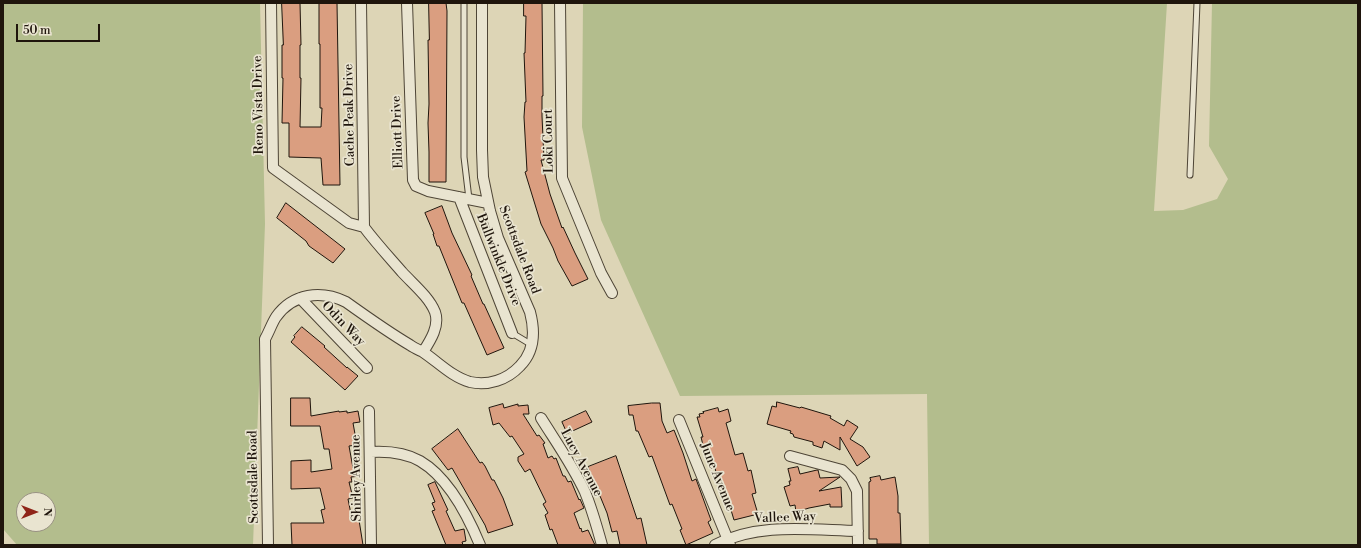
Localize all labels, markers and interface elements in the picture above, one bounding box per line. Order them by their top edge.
scale bar [18,16,102,42]
text: 50 m [23,23,51,38]
street label: Reno Vista Drive [250,55,268,155]
street label: Cache Peak Drive [341,64,359,166]
street label: Elliott Drive [389,95,407,169]
street label: Loki Court [541,109,557,173]
street label: Scottsdale Road [495,204,543,296]
street label: Bullwinkle Drive [472,212,524,308]
street label: Odin Way [318,298,368,350]
street label: Lucy Avenue [557,426,605,500]
street label: Scottsdale Road [245,430,263,524]
street label: Shirley Avenue [348,434,366,522]
street label: June Avenue [696,440,738,514]
north arrow [16,492,56,532]
text: N [40,508,54,516]
street label: Vallee Way [754,509,816,527]

